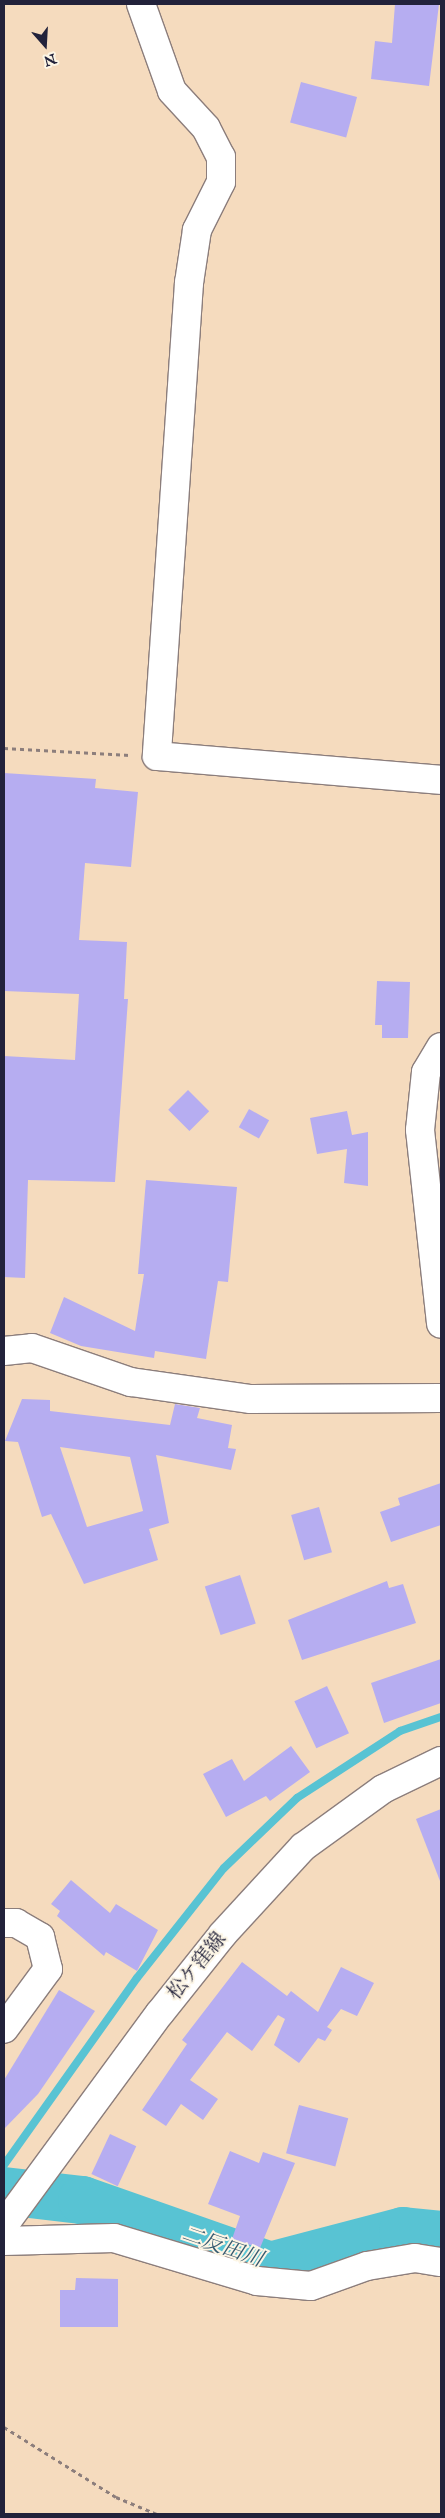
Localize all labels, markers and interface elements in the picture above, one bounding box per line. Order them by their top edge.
north arrow [20,20,70,70]
text: N [41,49,59,70]
street label: 松ケ窪線 [163,1927,231,2005]
water label: 二反田川 [178,2222,266,2274]

